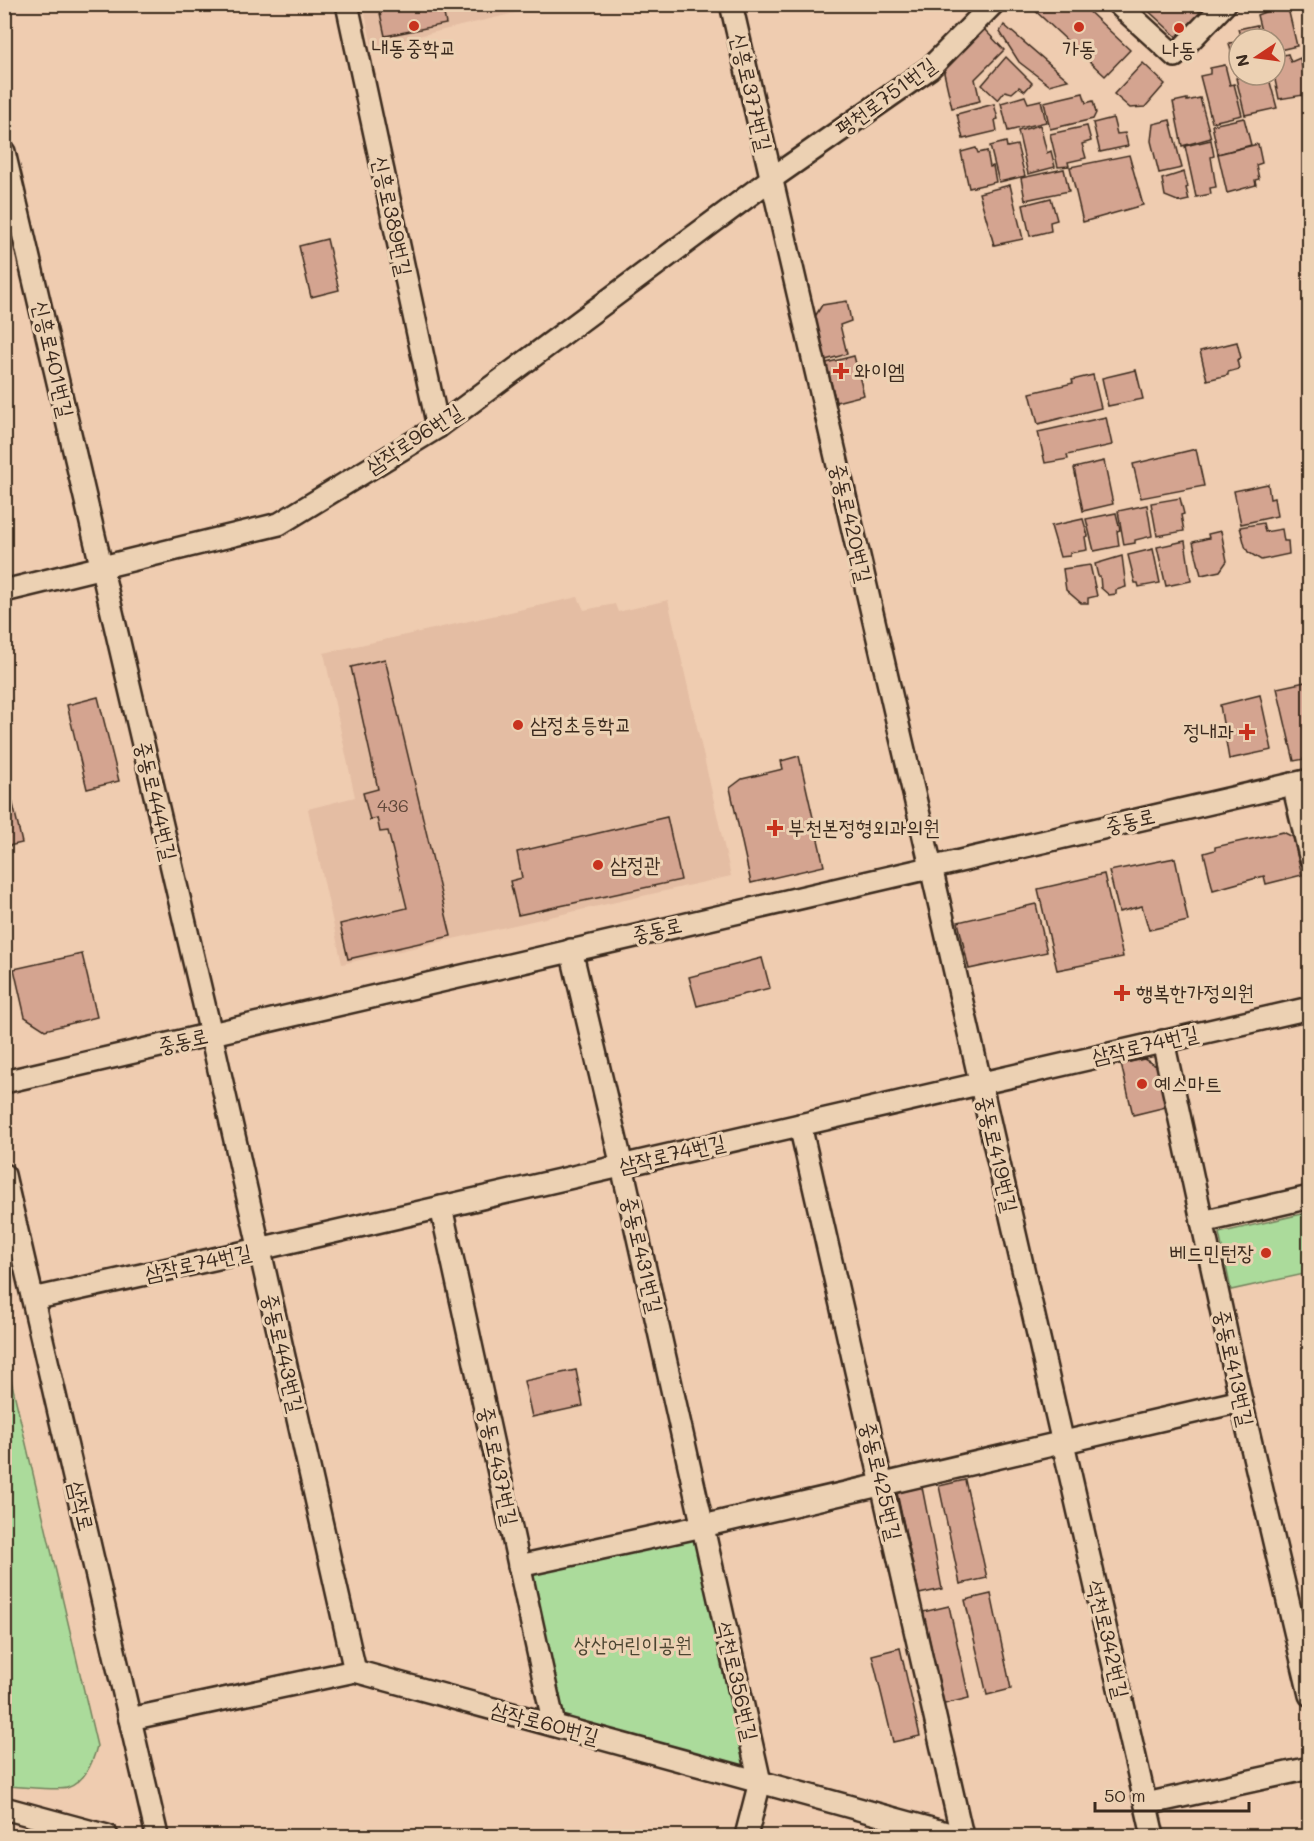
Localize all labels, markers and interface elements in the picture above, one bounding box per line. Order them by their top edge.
marker: 내동중학교 [407,19,421,33]
marker: 가동 [1072,20,1086,34]
marker: 나동 [1172,21,1186,35]
north arrow [1227,27,1287,87]
street label: 신흥로377번길 [726,30,779,153]
place label: 내동중학교 [372,33,456,60]
place label: 가동 [1062,34,1096,61]
place label: 나동 [1162,35,1196,62]
street label: 평천로751번길 [830,50,941,141]
text: N [1230,52,1253,69]
street label: 신흥로389번길 [368,153,419,278]
street label: 신흥로401번길 [28,298,81,420]
place label: 와이엠 [854,356,905,383]
marker: 와이엠 [832,362,850,380]
street label: 삼작로96번길 [360,397,467,479]
street label: 중동로420번길 [826,460,879,585]
place label: 삼정초등학교 [530,710,631,737]
place label: 정내과 [1183,717,1234,744]
marker: 삼정초등학교 [511,718,525,732]
marker: 정내과 [1238,723,1256,741]
street label: 중동로444번길 [131,738,184,863]
house number: 436 [377,793,409,817]
street label: 중동로 [1102,801,1157,838]
place label: 부천본정형외과의원 [788,813,940,840]
marker: 부천본정형외과의원 [766,819,784,837]
place label: 삼정관 [610,850,661,877]
marker: 삼정관 [591,858,605,872]
street label: 중동로 [629,910,684,947]
place label: 행복한가정의원 [1136,978,1254,1005]
marker: 행복한가정의원 [1113,984,1131,1002]
street label: 삼작로74번길 [1089,1018,1201,1069]
street label: 중동로 [155,1021,210,1058]
place label: 예스마트 [1154,1069,1222,1096]
marker: 예스마트 [1135,1077,1149,1091]
street label: 중동로419번길 [972,1093,1025,1215]
street label: 삼작로74번길 [616,1127,728,1178]
street label: 중동로431번길 [617,1194,670,1316]
street label: 삼작로74번길 [142,1237,254,1286]
place label: 베드민턴장 [1170,1238,1254,1265]
marker: 베드민턴장 [1259,1246,1273,1260]
street label: 중동로443번길 [258,1290,311,1415]
street label: 중동로413번길 [1210,1307,1261,1429]
street label: 중동로437번길 [474,1404,525,1528]
street label: 중동로425번길 [856,1419,909,1543]
street label: 삼작로 [64,1478,101,1533]
street label: 석천로342번길 [1083,1577,1136,1701]
street label: 석천로356번길 [712,1618,765,1743]
park label: 상산어린이공원 [574,1630,692,1657]
street label: 삼작로60번길 [489,1694,602,1749]
scale bar [1095,1775,1250,1813]
text: 50 m [1104,1783,1146,1807]

